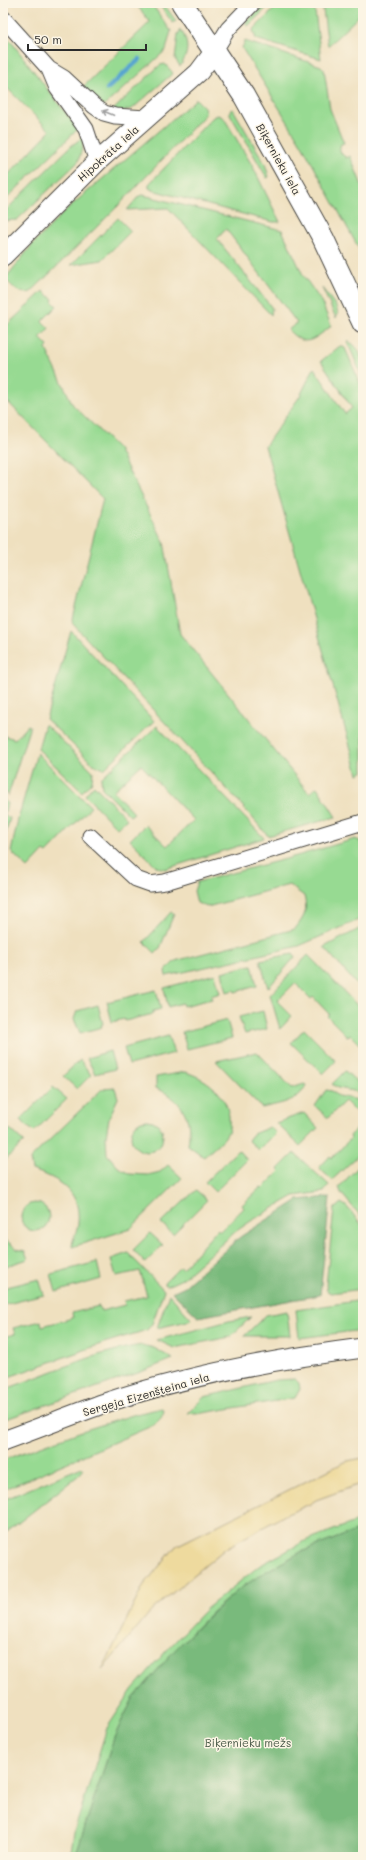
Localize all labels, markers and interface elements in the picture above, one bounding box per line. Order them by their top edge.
scale bar [28,26,146,52]
text: 50 m [34,31,62,47]
one-way arrow [102,109,114,117]
street label: Hipokrāta iela [74,121,142,185]
street label: Biķernieku iela [252,121,305,198]
street label: Sergeja Eizenšteina iela [81,1369,211,1419]
park label: Biķernieku mežs [205,1735,291,1751]

